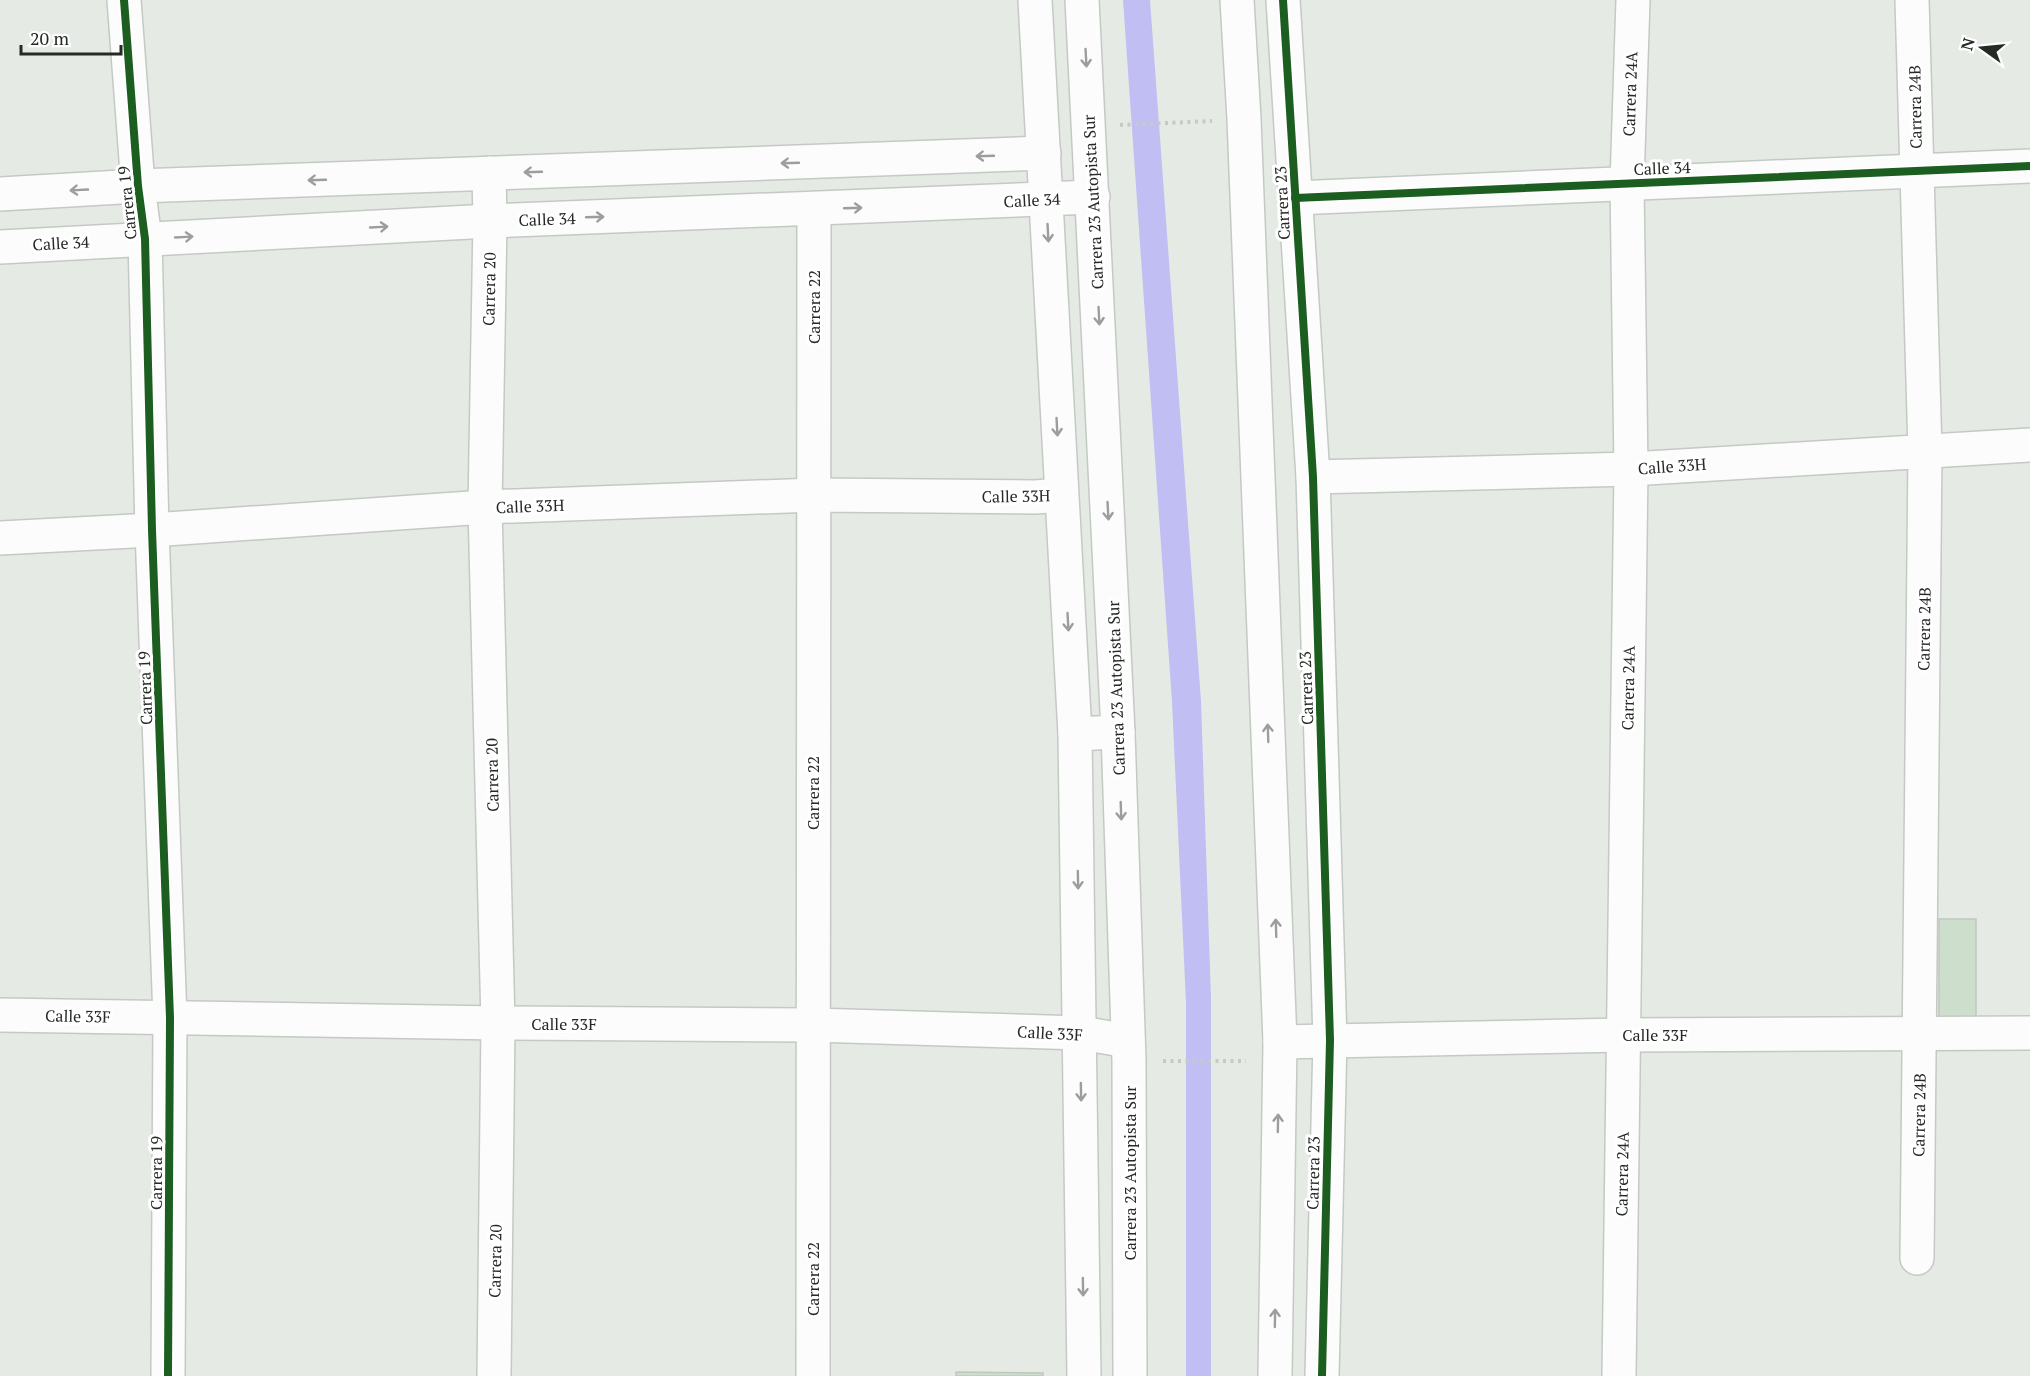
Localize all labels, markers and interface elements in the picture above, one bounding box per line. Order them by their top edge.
scale bar [21,18,122,56]
north arrow [1952,18,2012,78]
text: 20 m [30,26,70,50]
text: N [1955,35,1980,53]
one-way arrow [1080,48,1091,68]
street label: Carrera 24A [1618,51,1642,137]
street label: Carrera 24B [1903,65,1927,149]
street label: Carrera 23 Autopista Sur [1077,113,1109,290]
one-way arrow [976,150,996,161]
street label: Calle 34 [1633,156,1691,180]
one-way arrow [781,157,801,168]
street label: Carrera 19 [112,165,142,241]
one-way arrow [523,166,543,177]
street label: Carrera 23 [1269,166,1295,240]
one-way arrow [307,174,327,185]
one-way arrow [70,184,90,195]
street label: Calle 34 [1003,187,1062,212]
one-way arrow [842,202,862,213]
street label: Calle 34 [518,207,576,231]
one-way arrow [584,212,604,223]
one-way arrow [368,221,388,232]
one-way arrow [1042,222,1053,242]
street label: Calle 34 [32,230,91,255]
one-way arrow [174,231,194,242]
street label: Carrera 20 [477,252,501,326]
street label: Carrera 22 [803,270,825,344]
one-way arrow [1093,306,1104,326]
one-way arrow [1052,417,1063,437]
street label: Calle 33H [1637,453,1707,479]
street label: Calle 33H [981,484,1051,508]
street label: Calle 33H [495,494,565,518]
one-way arrow [1102,500,1113,520]
street label: Carrera 24B [1912,587,1936,671]
street label: Carrera 23 Autopista Sur [1102,599,1130,776]
one-way arrow [1063,612,1074,632]
street label: Carrera 24A [1616,645,1640,731]
street label: Carrera 19 [133,651,157,725]
street label: Carrera 23 [1294,651,1318,725]
one-way arrow [1263,723,1274,743]
street label: Carrera 20 [480,738,504,812]
street label: Carrera 22 [802,756,824,830]
one-way arrow [1115,800,1127,820]
one-way arrow [1072,869,1083,889]
one-way arrow [1270,918,1282,938]
street label: Calle 33F [45,1004,111,1028]
street label: Calle 33F [531,1013,597,1035]
street label: Calle 33F [1017,1020,1083,1046]
street label: Calle 33F [1622,1024,1688,1046]
street label: Carrera 24B [1907,1073,1931,1157]
one-way arrow [1075,1081,1087,1101]
street label: Carrera 23 Autopista Sur [1119,1085,1141,1260]
one-way arrow [1272,1113,1284,1133]
street label: Carrera 24A [1610,1131,1634,1217]
street label: Carrera 19 [145,1136,167,1210]
street label: Carrera 23 [1301,1136,1325,1210]
street label: Carrera 20 [483,1224,507,1298]
street label: Carrera 22 [802,1242,824,1316]
one-way arrow [1078,1276,1089,1296]
one-way arrow [1270,1308,1281,1328]

